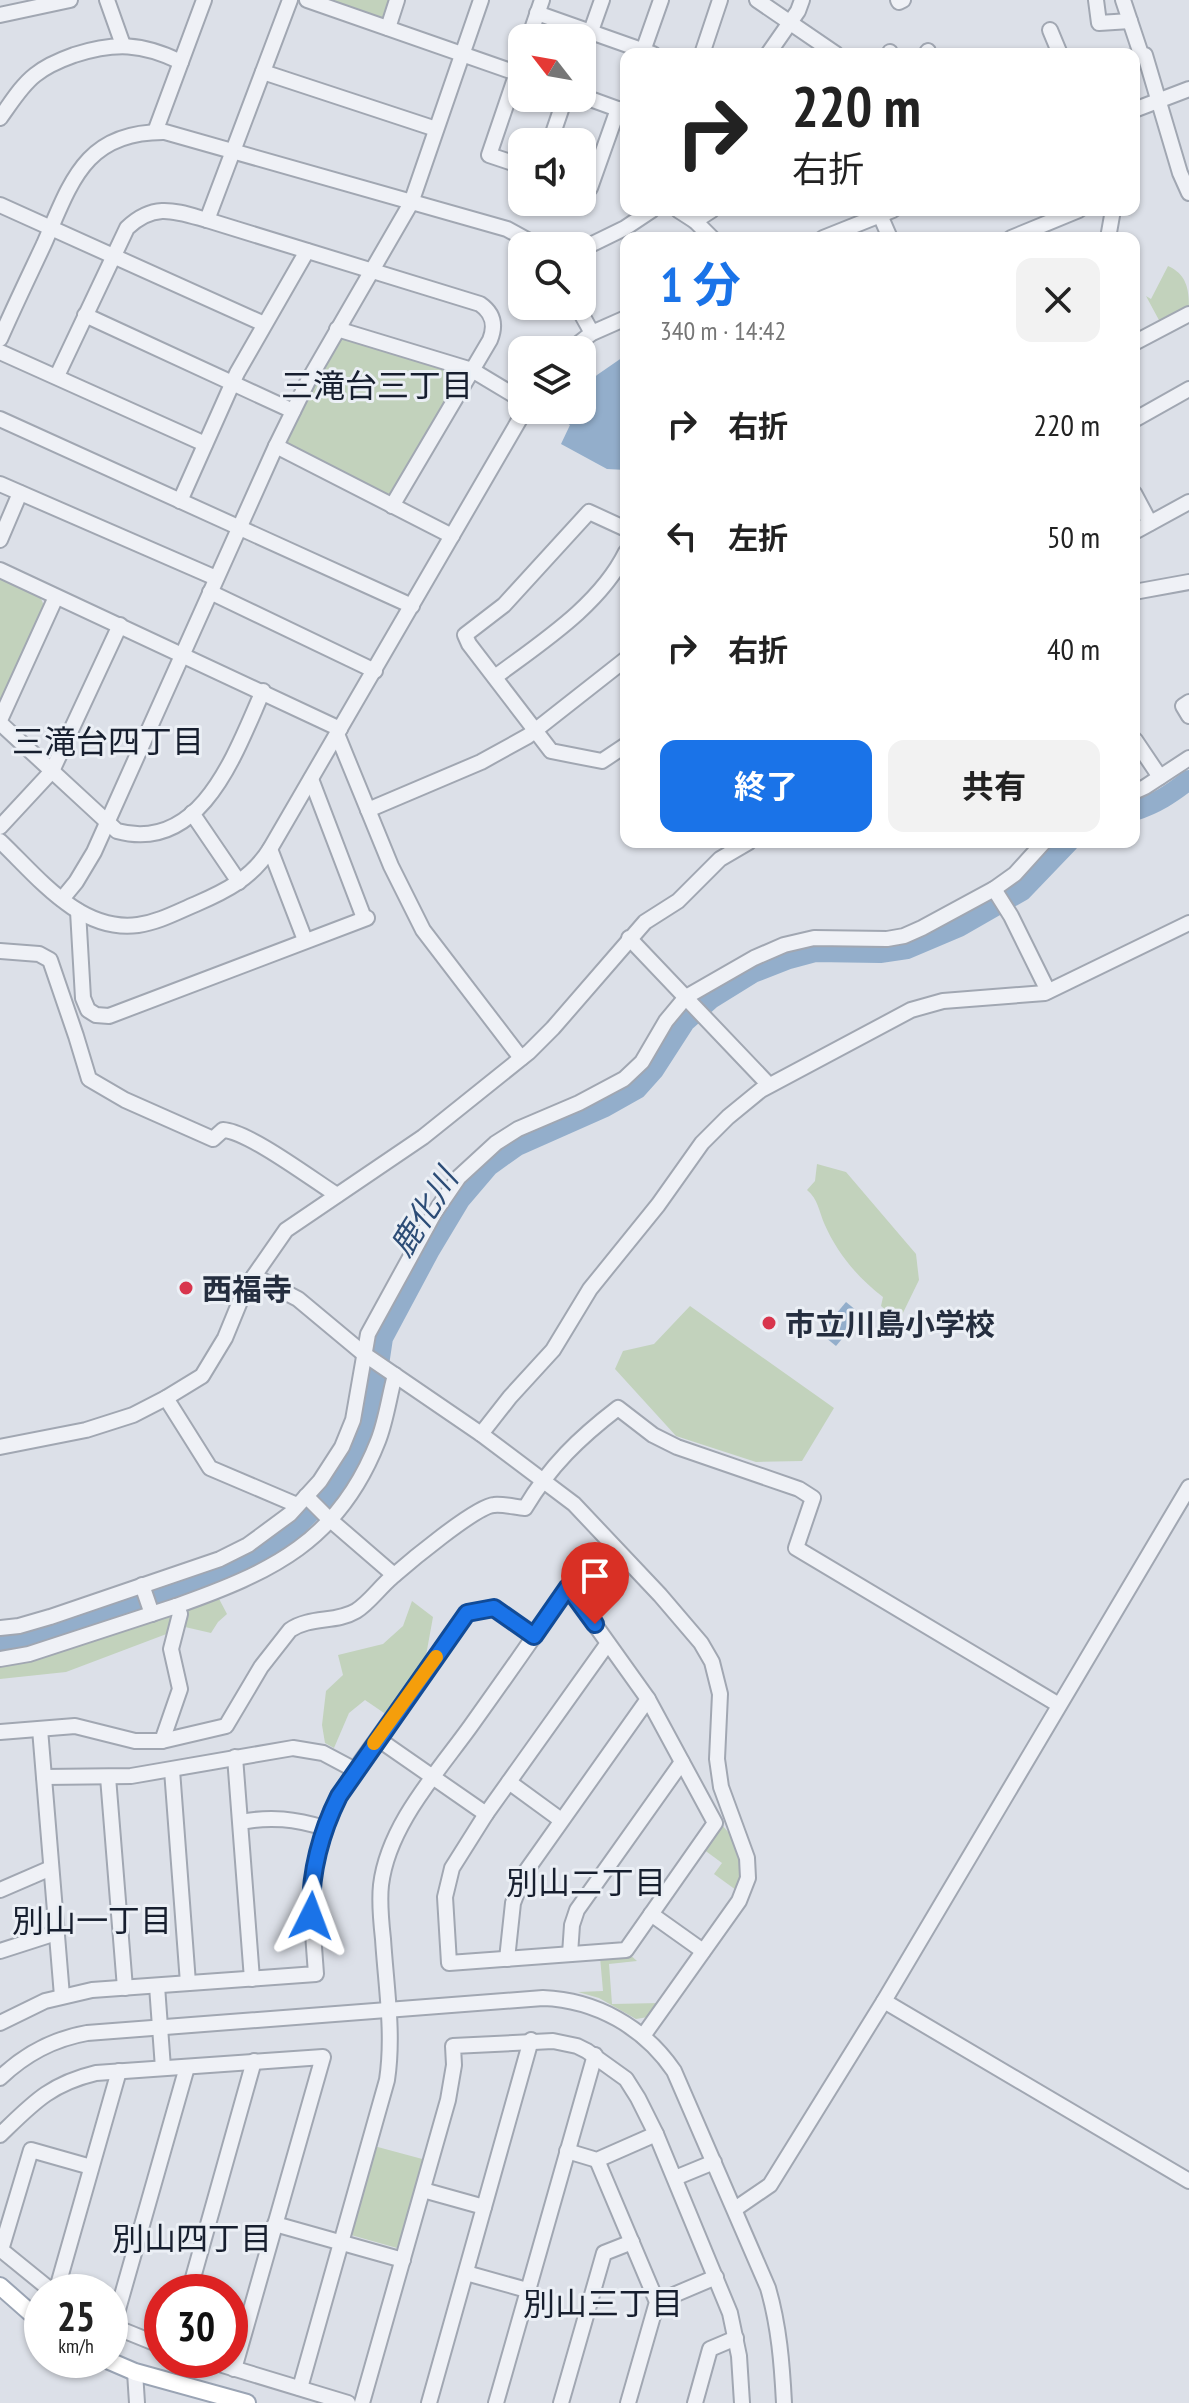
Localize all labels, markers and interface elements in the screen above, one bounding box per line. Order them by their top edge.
north arrow [508,24,596,112]
map controls [508,24,596,424]
text: 220 m [792,70,921,142]
icon: right [660,80,764,184]
button: sound [508,128,596,216]
text: 右折 [792,145,864,192]
button: search [508,232,596,320]
text: 1 分 [660,253,741,315]
button: close [1016,258,1100,342]
text: 340 m · 14:42 [660,314,786,347]
button: layers [508,336,596,424]
district label: 三滝台三丁目 [281,364,473,406]
icon: right [660,402,704,446]
text: 220 m [1034,405,1100,444]
text: 右折 [728,406,788,445]
icon: left [660,514,704,558]
text: 50 m [1047,517,1100,556]
text: 左折 [728,518,788,557]
icon: right [660,626,704,670]
text: 40 m [1047,629,1100,668]
text: 右折 [728,630,788,669]
district label: 三滝台四丁目 [12,720,204,762]
button: 終了 [660,740,872,832]
button: 共有 [888,740,1100,832]
water label: 鹿化川 [380,1158,468,1264]
place label: 西福寺 [202,1269,292,1308]
marker: 西福寺 [177,1279,195,1297]
place label: 市立川島小学校 [785,1304,995,1343]
marker: 市立川島小学校 [760,1314,778,1332]
pin [561,1542,629,1624]
icon: arrive [573,1554,617,1598]
district label: 別山二丁目 [506,1861,666,1903]
position arrow [269,1874,353,1958]
district label: 別山一丁目 [12,1899,172,1941]
district label: 別山四丁目 [112,2217,272,2259]
speed limit sign: 30 [144,2274,248,2378]
district label: 別山三丁目 [523,2282,683,2324]
text: 25 [57,2290,95,2342]
text: km/h [58,2333,94,2359]

